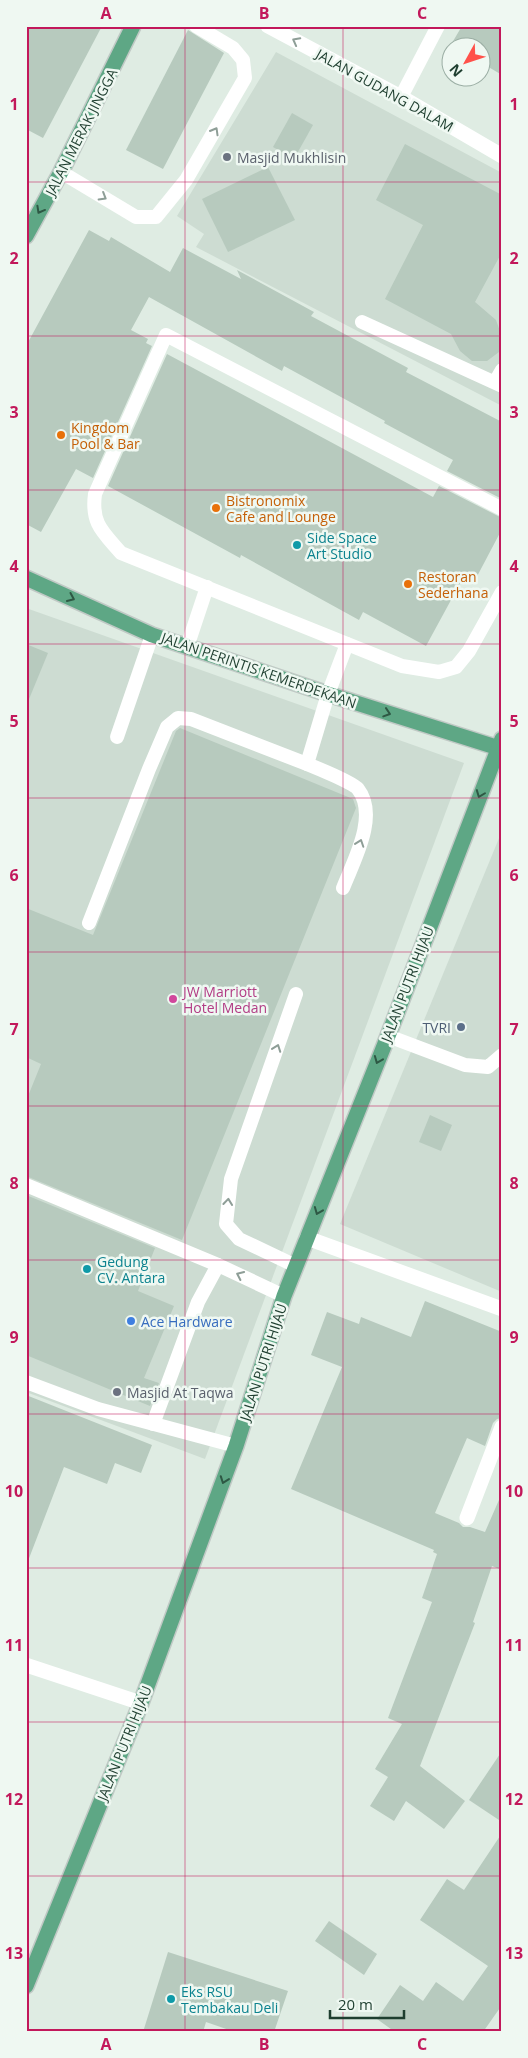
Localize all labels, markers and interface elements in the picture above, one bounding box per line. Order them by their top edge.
text: A [100,2,112,24]
text: B [259,2,269,24]
text: C [417,2,427,24]
one-way arrow [292,37,301,47]
north arrow [440,38,490,88]
street label: JALAN GUDANG DALAM [313,45,457,135]
street label: JALAN MERAK JINGGA [40,65,121,201]
text: 1 [9,93,19,115]
text: 1 [509,93,519,115]
one-way arrow [208,127,218,136]
place label: Masjid Mukhlisin [237,148,346,167]
marker: Masjid Mukhlisin [221,151,233,163]
one-way arrow [98,191,107,201]
one-way arrow [37,205,47,214]
text: 2 [9,247,19,269]
text: 2 [509,247,519,269]
text: 3 [9,401,19,423]
text: 3 [509,401,519,423]
place label: Kingdom Pool & Bar [71,418,140,453]
marker: Kingdom Pool & Bar [55,429,67,441]
place label: Bistronomix Cafe and Lounge [226,491,336,526]
marker: Bistronomix Cafe and Lounge [210,502,222,514]
place label: Side Space Art Studio [307,528,377,563]
marker: Side Space Art Studio [291,539,303,551]
text: 4 [9,555,19,577]
text: 4 [509,555,519,577]
place label: Restoran Sederhana [418,567,488,602]
marker: Restoran Sederhana [402,578,414,590]
one-way arrow [66,591,75,602]
street label: JALAN PERINTIS KEMERDEKAAN [157,627,359,712]
one-way arrow [383,708,391,718]
text: 5 [9,710,19,732]
text: 5 [509,710,519,732]
one-way arrow [476,789,486,798]
one-way arrow [354,839,364,848]
text: 6 [9,864,19,886]
text: 6 [509,864,519,886]
street label: JALAN PUTRI HIJAU [375,923,438,1046]
place label: JW Marriott Hotel Medan [181,982,267,1017]
marker: JW Marriott Hotel Medan [167,993,179,1005]
text: 7 [9,1018,19,1040]
place label: TVRI [422,1018,451,1037]
text: 7 [509,1018,519,1040]
marker: TVRI [455,1021,467,1033]
one-way arrow [271,1044,281,1052]
one-way arrow [374,1055,384,1064]
text: 8 [9,1172,19,1194]
text: 8 [509,1172,519,1194]
one-way arrow [222,1198,233,1206]
one-way arrow [314,1206,324,1215]
place label: Gedung CV. Antara [97,1252,165,1287]
marker: Gedung CV. Antara [81,1263,93,1275]
one-way arrow [236,1271,245,1281]
street label: JALAN PUTRI HIJAU [234,1301,291,1425]
place label: Ace Hardware [141,1312,233,1331]
marker: Ace Hardware [125,1315,137,1327]
text: 9 [9,1326,19,1348]
text: 9 [509,1326,519,1348]
place label: Masjid At Taqwa [127,1383,233,1402]
marker: Masjid At Taqwa [111,1386,123,1398]
one-way arrow [219,1475,229,1483]
text: 10 [5,1480,23,1502]
text: 10 [505,1480,523,1502]
text: 11 [5,1634,23,1656]
text: 11 [505,1634,523,1656]
street label: JALAN PUTRI HIJAU [91,1683,156,1805]
text: 12 [5,1788,23,1810]
text: 12 [505,1788,523,1810]
text: 13 [5,1942,23,1964]
text: 13 [505,1942,523,1964]
place label: Eks RSU Tembakau Deli [181,1982,278,2017]
scale bar [330,1988,404,2020]
marker: Eks RSU Tembakau Deli [165,1993,177,2005]
text: 20 m [338,1994,373,2014]
text: A [100,2033,112,2055]
text: B [259,2033,269,2055]
text: C [417,2033,427,2055]

